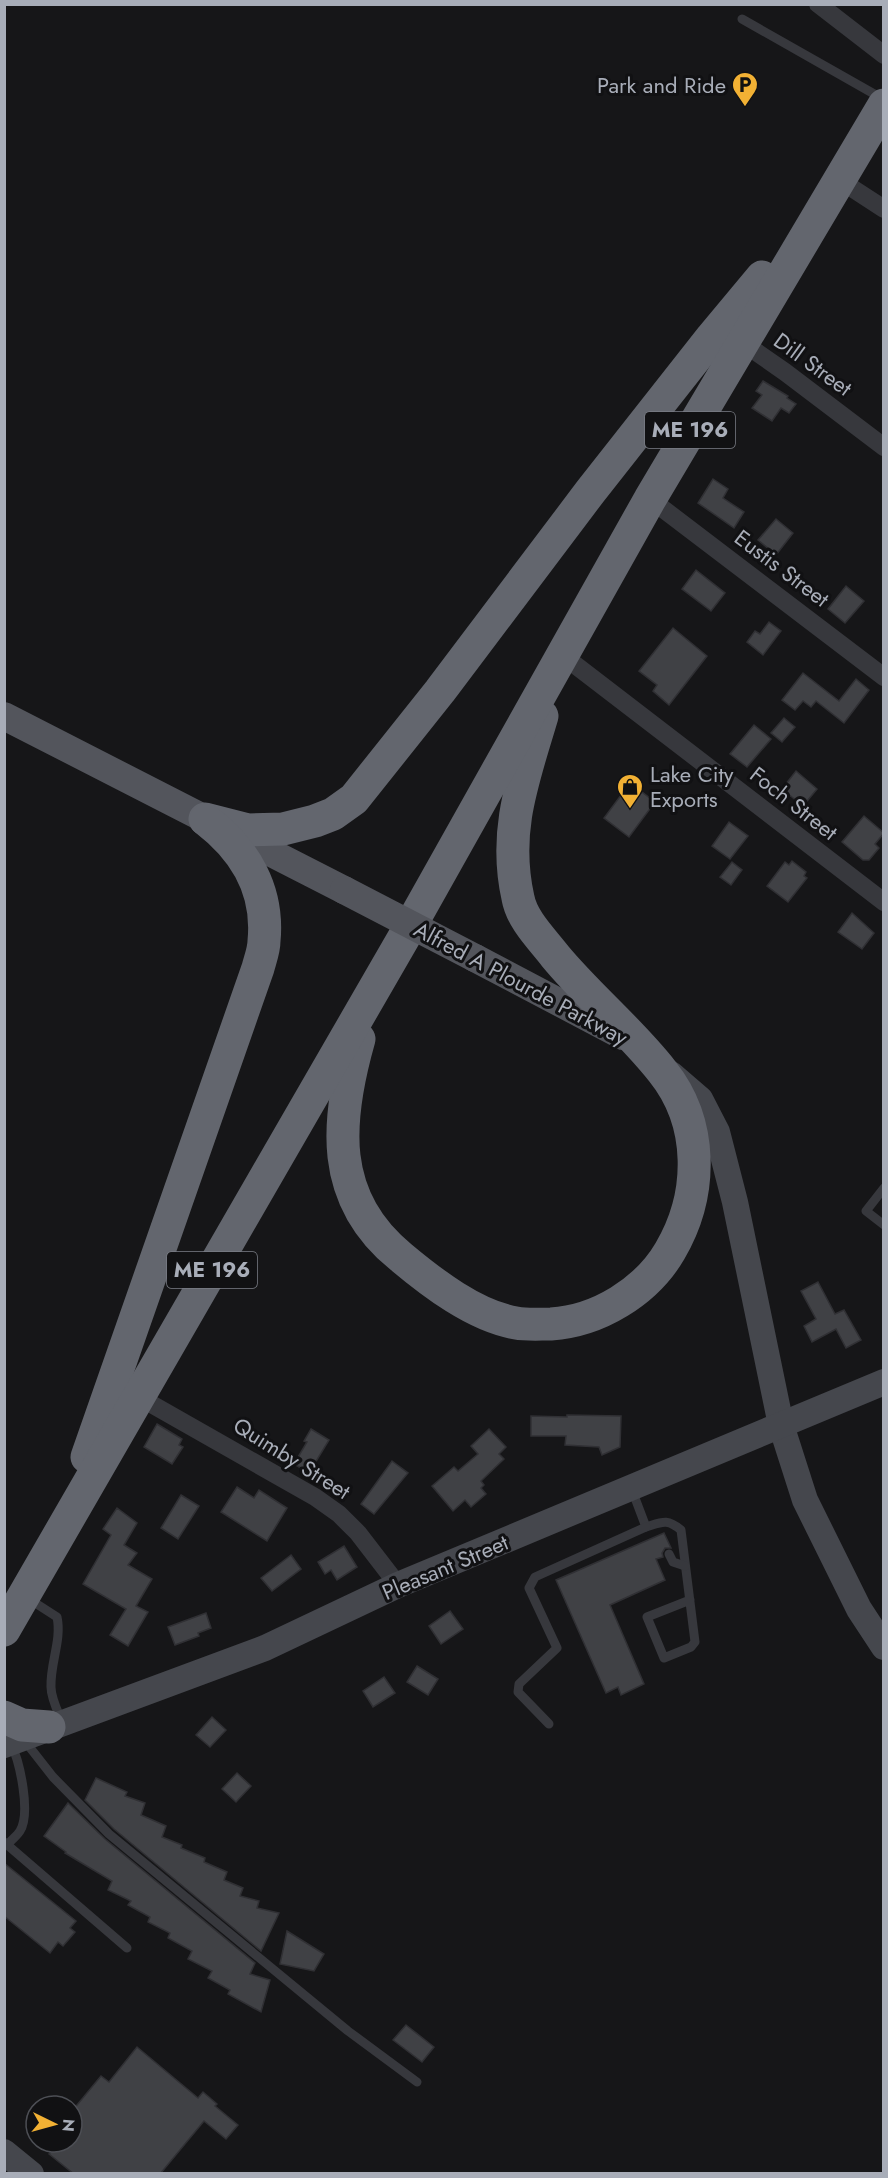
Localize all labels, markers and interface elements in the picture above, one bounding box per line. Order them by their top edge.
place label: Park and Ride [597,69,726,101]
parking icon: Park and Ride [730,70,760,108]
street label: Dill Street [767,325,859,404]
road number: ME 196 [645,412,735,448]
street label: Eustis Street [728,522,837,615]
place label: Lake City Exports [650,758,734,815]
street label: Foch Street [743,759,845,848]
shop icon: Lake City Exports [615,772,645,810]
street label: Alfred A Plourde Parkway [408,913,634,1053]
road number: ME 196 [167,1252,257,1288]
street label: Quimby Street [227,1409,357,1507]
street label: Pleasant Street [377,1526,514,1608]
north arrow [24,2094,84,2154]
text: N [56,2118,80,2133]

